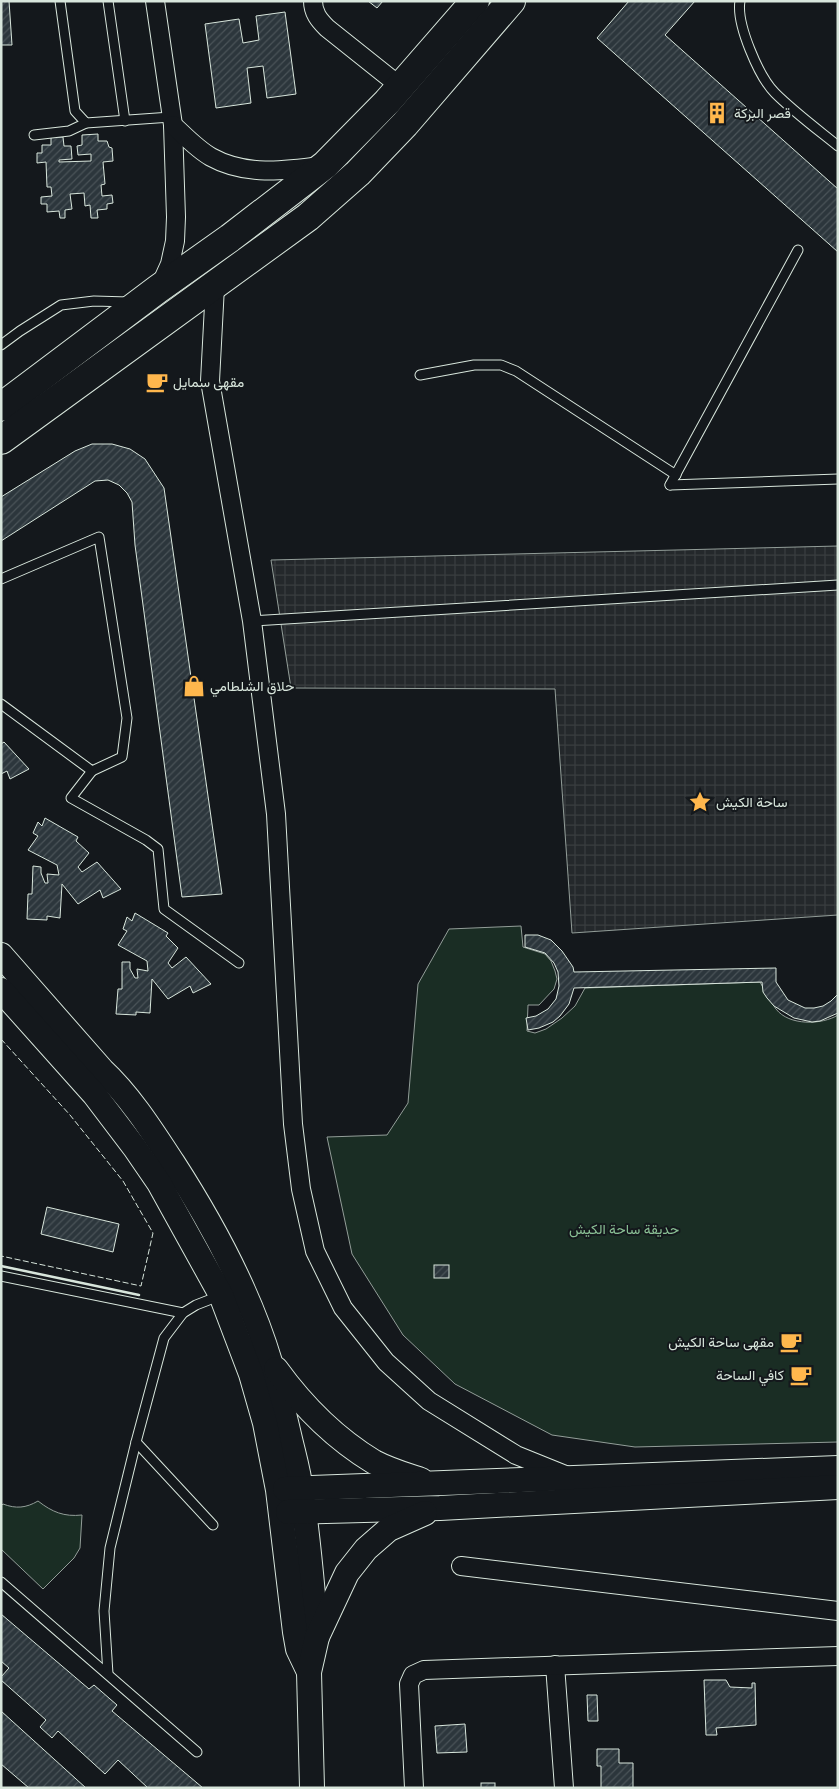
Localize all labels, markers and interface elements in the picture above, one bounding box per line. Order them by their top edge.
building icon: قصر البركة [704,100,730,126]
place label: قصر البركة [734,104,791,122]
cafe icon: مقهى سمايل [144,369,170,395]
place label: مقهى سمايل [173,373,244,391]
shop icon: حلاق الشلطامي [181,673,207,699]
place label: حلاق الشلطامي [210,677,294,698]
place icon: ساحة الكيش [687,789,713,815]
place label: ساحة الكيش [716,793,787,811]
park label: حديقة ساحة الكيش [569,1220,679,1238]
cafe icon: مقهى ساحة الكيش [778,1329,804,1355]
place label: مقهى ساحة الكيش [668,1333,774,1351]
cafe icon: كافي الساحة [788,1362,814,1388]
place label: كافي الساحة [716,1366,784,1387]

